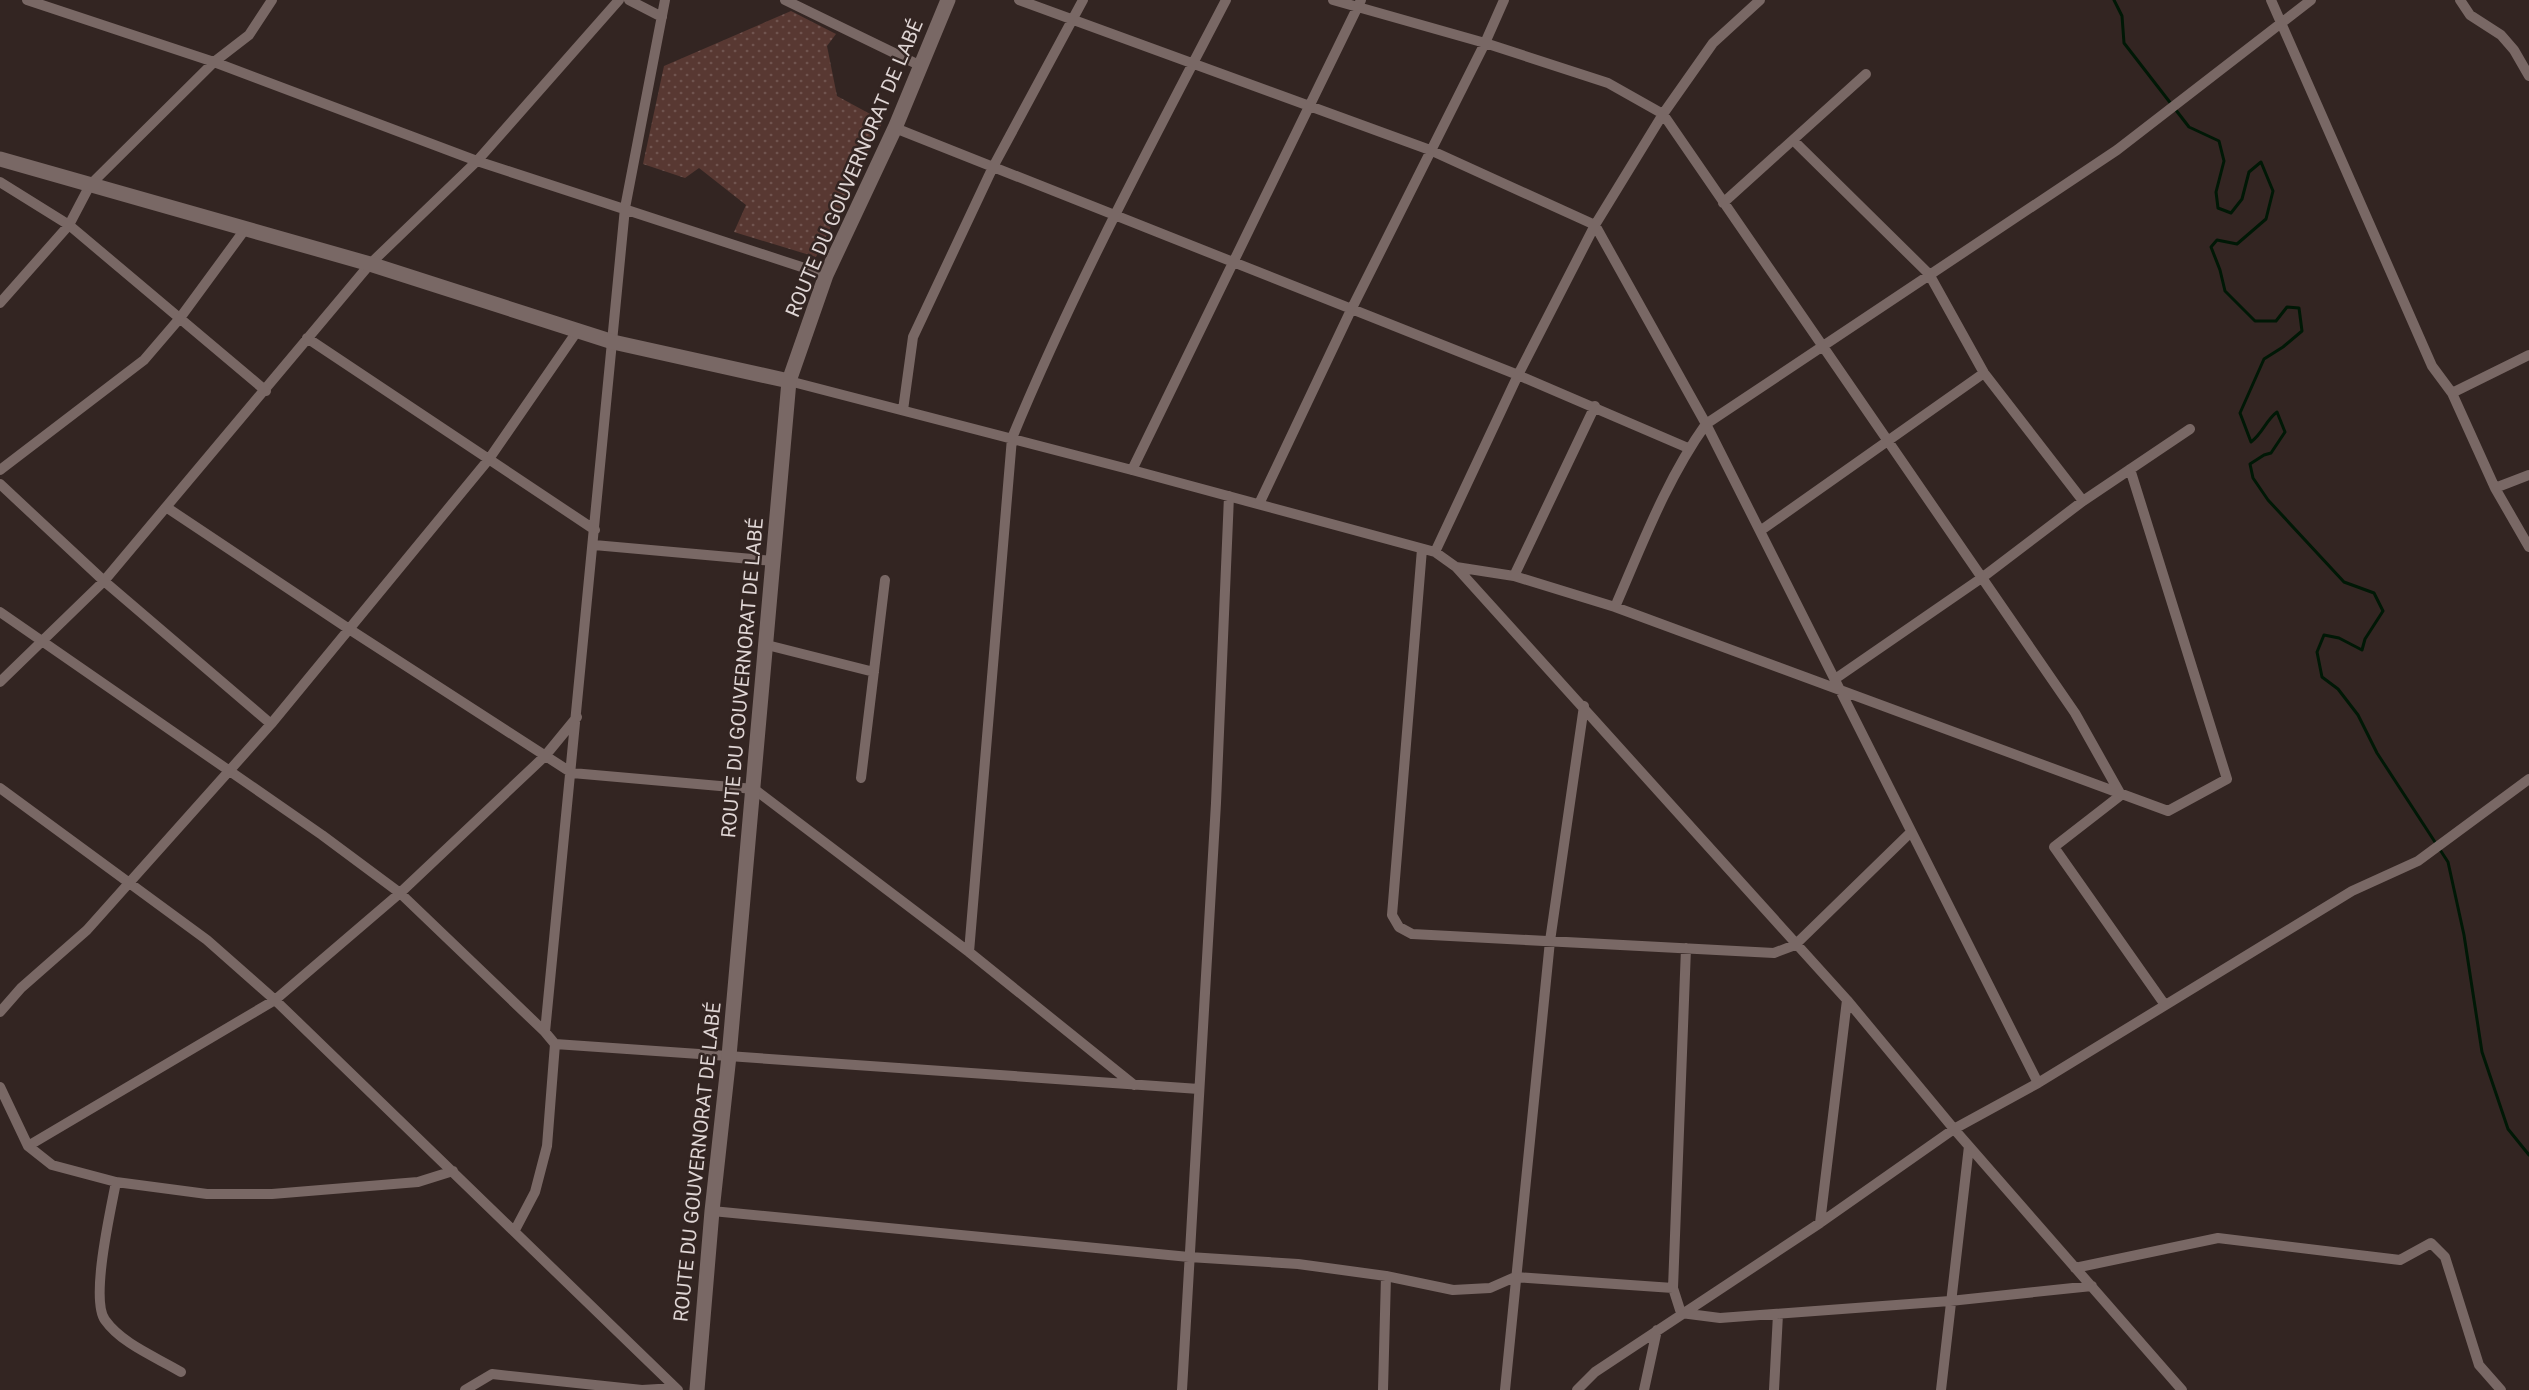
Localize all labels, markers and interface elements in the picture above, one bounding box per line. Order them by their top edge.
street label: ROUTE DU GOUVERNORAT DE LABÉ [780,16,928,320]
street label: ROUTE DU GOUVERNORAT DE LABÉ [716,517,768,839]
street label: ROUTE DU GOUVERNORAT DE LABÉ [668,1001,726,1323]

